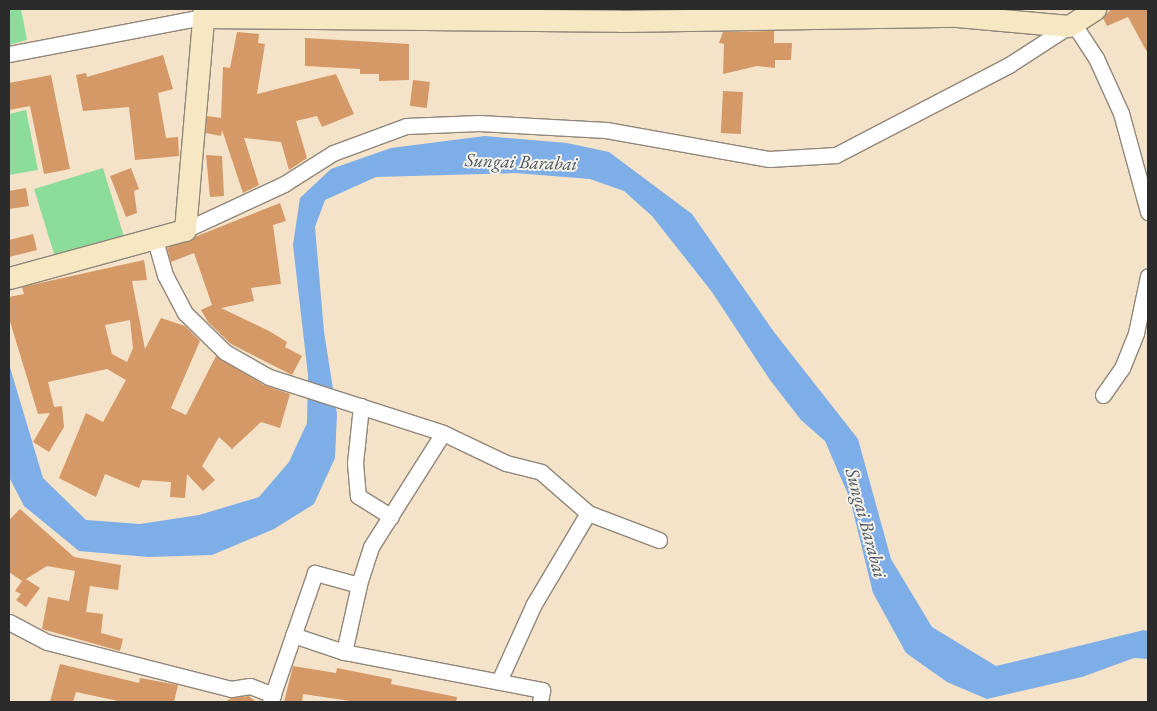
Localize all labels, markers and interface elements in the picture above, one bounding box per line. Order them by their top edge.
water label: Sungai Barabai [464,149,578,175]
water label: Sungai Barabai [840,466,892,580]

